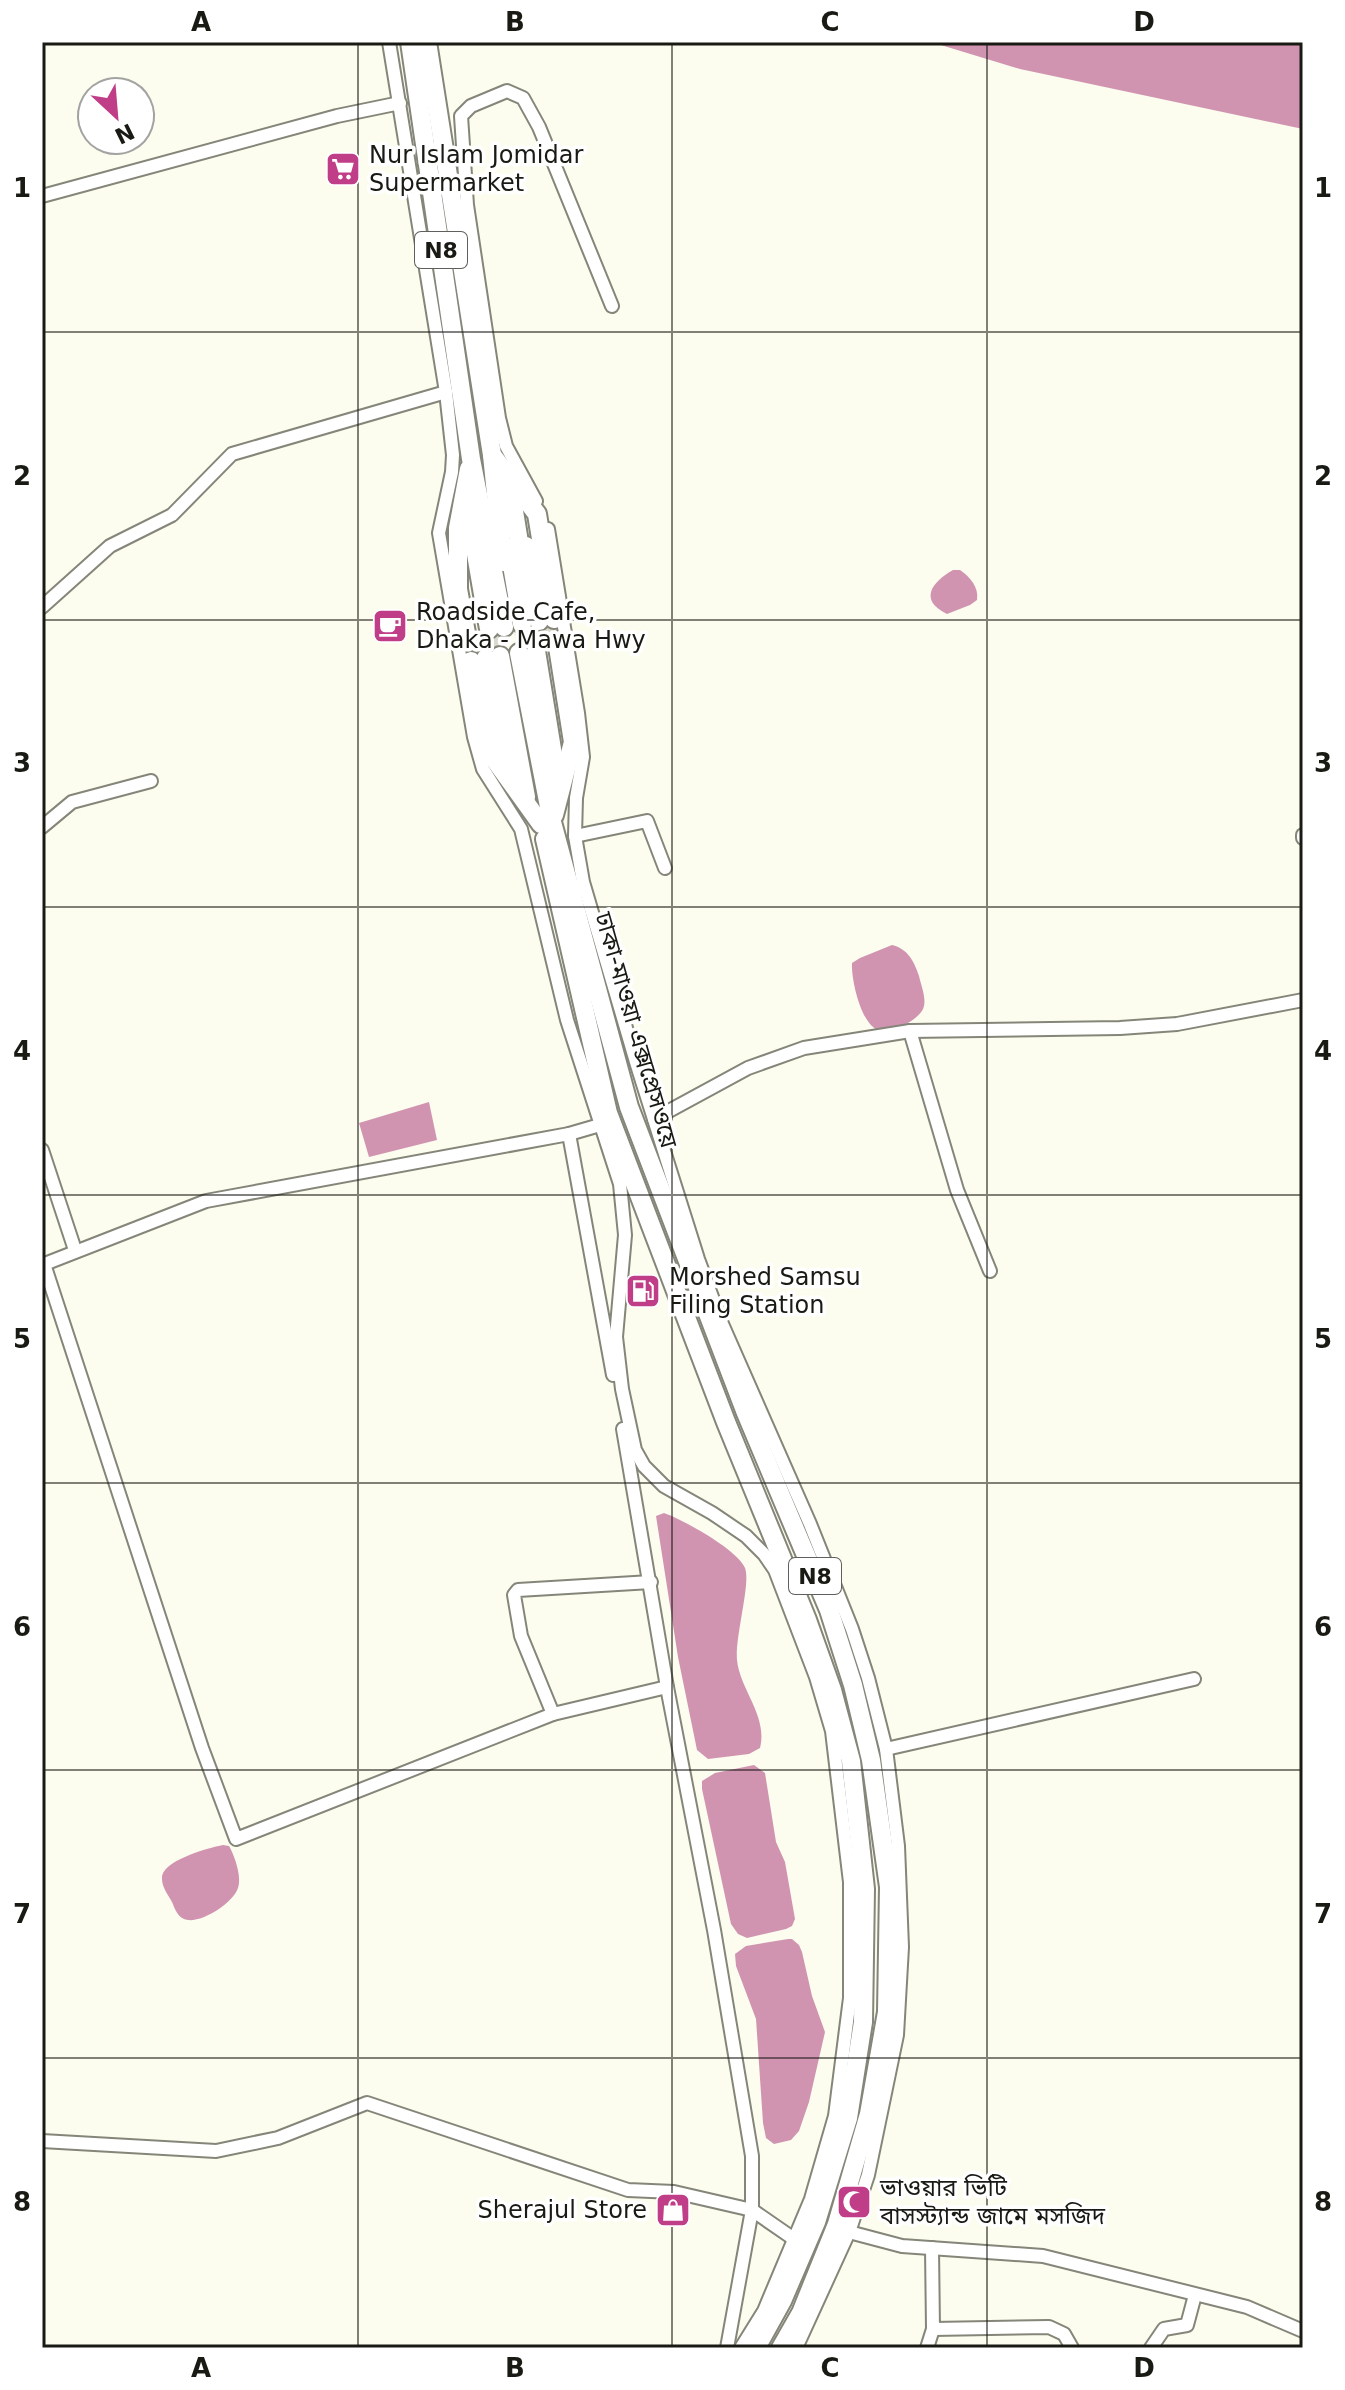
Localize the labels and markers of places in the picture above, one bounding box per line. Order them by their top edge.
place label: Nur Islam Jomidar Supermarket [369,141,583,197]
supermarket icon: Nur Islam Jomidar Supermarket [324,150,362,188]
place label: Roadside Cafe, Dhaka - Mawa Hwy [416,598,646,654]
cafe icon: Roadside Cafe, Dhaka - Mawa Hwy [371,607,409,645]
place label: Morshed Samsu Filing Station [669,1263,861,1319]
fuel station icon: Morshed Samsu Filing Station [624,1272,662,1310]
place label: ভাওয়ার ভিটি বাসস্ট্যান্ড জামে মসজিদ [879,2174,1106,2230]
mosque icon: ভাওয়ার ভিটি বাসস্ট্যান্ড জামে মসজিদ [835,2183,873,2221]
shop icon: Sherajul Store [654,2191,692,2229]
place label: Sherajul Store [478,2196,647,2224]

